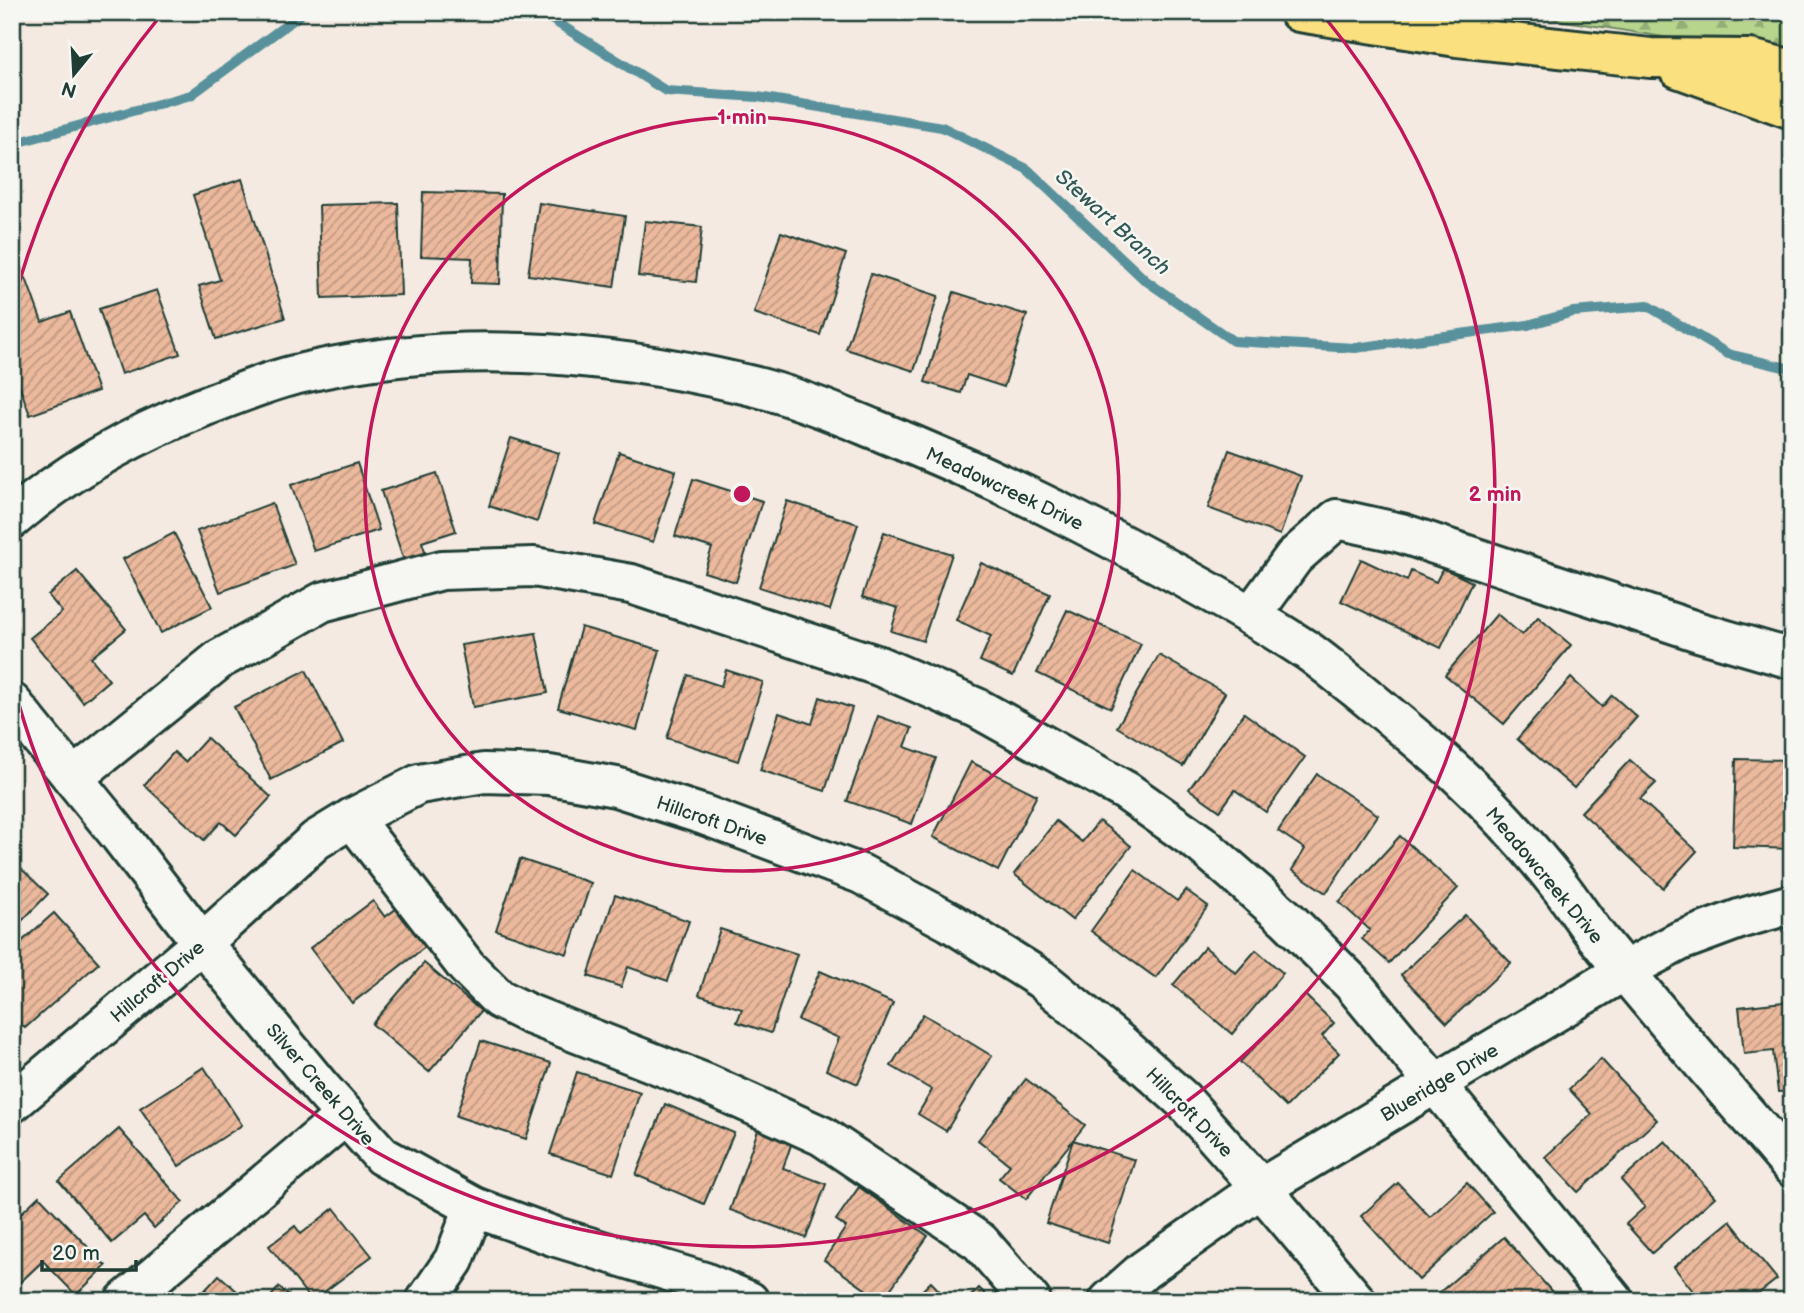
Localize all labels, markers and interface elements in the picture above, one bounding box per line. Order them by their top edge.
north arrow [38,38,108,108]
text: N [59,76,80,102]
text: 1 min [717,105,767,130]
water label: Stewart Branch [1050,164,1176,281]
street label: Meadowcreek Drive [922,443,1087,536]
centre of rings [730,482,754,506]
text: 2 min [1468,482,1522,507]
street label: Hillcroft Drive [653,792,770,851]
street label: Meadowcreek Drive [1480,803,1608,949]
street label: Hillcroft Drive [106,936,210,1028]
street label: Silver Creek Drive [261,1019,379,1151]
street label: Blueridge Drive [1377,1039,1503,1127]
street label: Hillcroft Drive [1141,1064,1237,1163]
scale bar [42,1229,136,1273]
text: 20 m [52,1241,100,1266]

